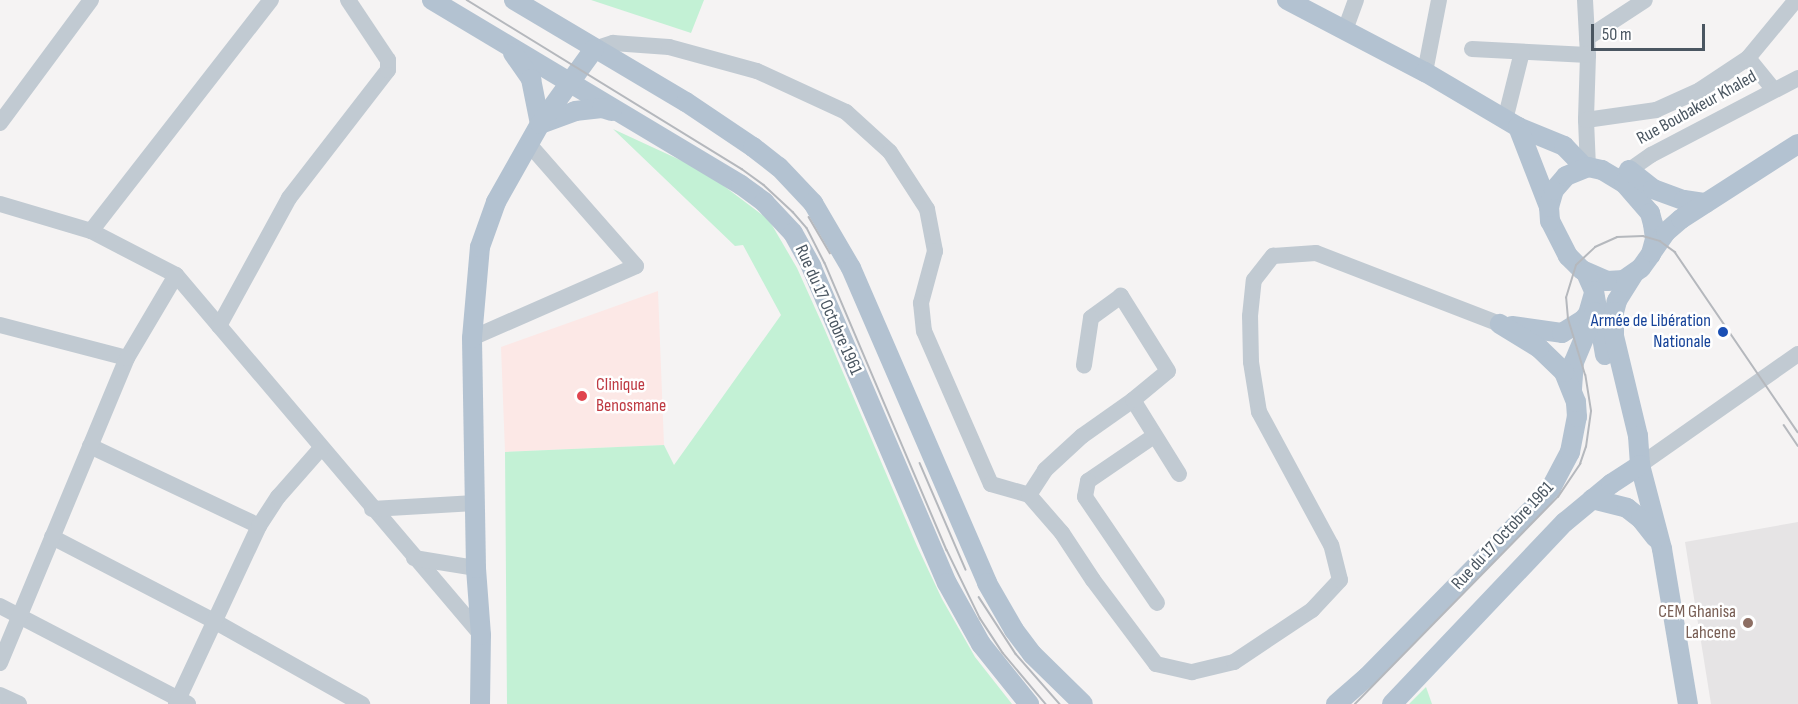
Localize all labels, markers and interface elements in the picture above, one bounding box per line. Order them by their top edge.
scale bar [1594,12,1708,50]
text: 50 m [1602,24,1632,45]
street label: Rue Boubakeur Khaled [1633,66,1761,150]
street label: Rue du 17 Octobre 1961 [790,242,866,378]
place label: Armée de Libération Nationale [1591,311,1711,354]
marker: Armée de Libération Nationale [1716,325,1730,339]
place label: Clinique Benosmane [596,375,666,418]
marker: Clinique Benosmane [573,387,591,405]
street label: Rue du 17 Octobre 1961 [1447,477,1559,595]
place label: CEM Ghanisa Lahcene [1658,602,1736,644]
marker: CEM Ghanisa Lahcene [1741,616,1755,630]

